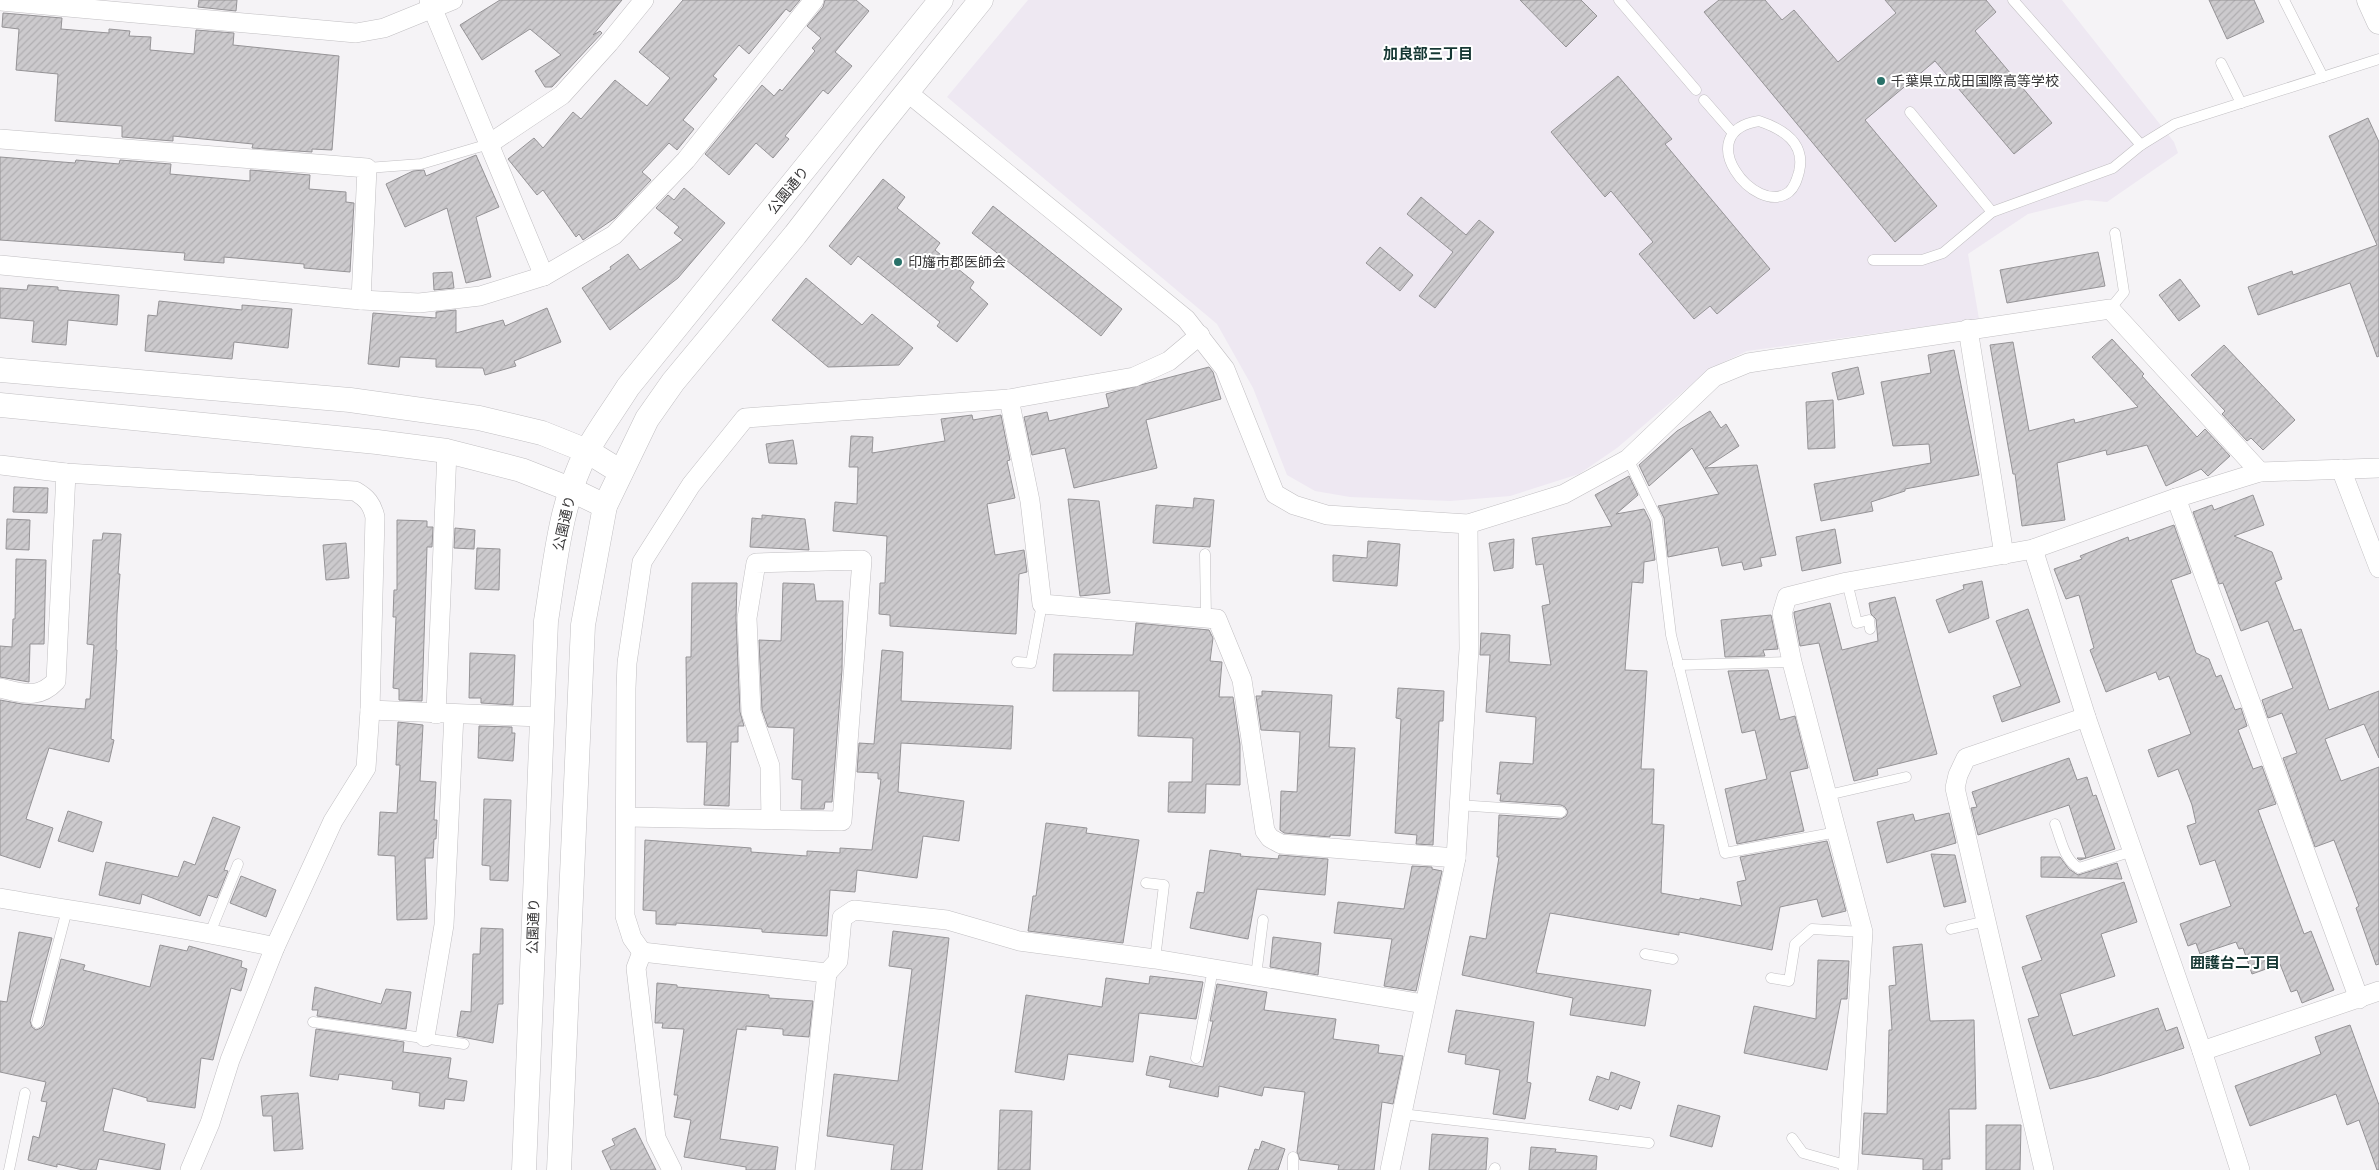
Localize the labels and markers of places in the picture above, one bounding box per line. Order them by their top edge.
place label: 千葉県立成田国際高等学校 [1891,73,2059,89]
marker: 千葉県立成田国際高等学校 [1875,75,1887,87]
place label: 印旛市郡医師会 [908,254,1006,270]
marker: 印旛市郡医師会 [892,256,904,268]

